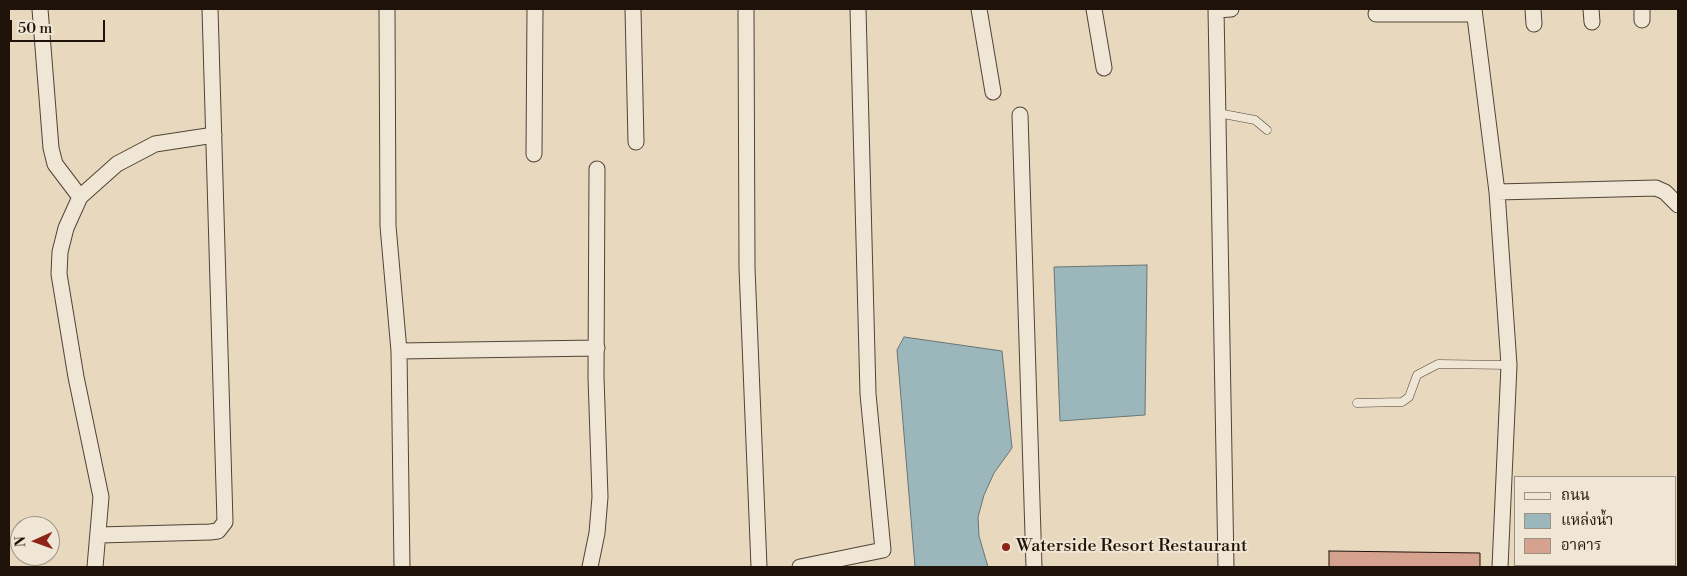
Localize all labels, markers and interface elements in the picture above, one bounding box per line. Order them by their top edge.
scale bar [12,10,108,42]
text: 50 m [18,19,52,38]
legend [1514,476,1677,566]
text: ถนน [1561,486,1590,505]
text: แหล่งน้ำ [1561,511,1613,530]
north arrow [10,516,60,566]
text: N [12,536,30,547]
place label: Waterside Resort Restaurant [1016,536,1247,558]
text: อาคาร [1561,536,1601,555]
marker: Waterside Resort Restaurant [1000,541,1012,553]

